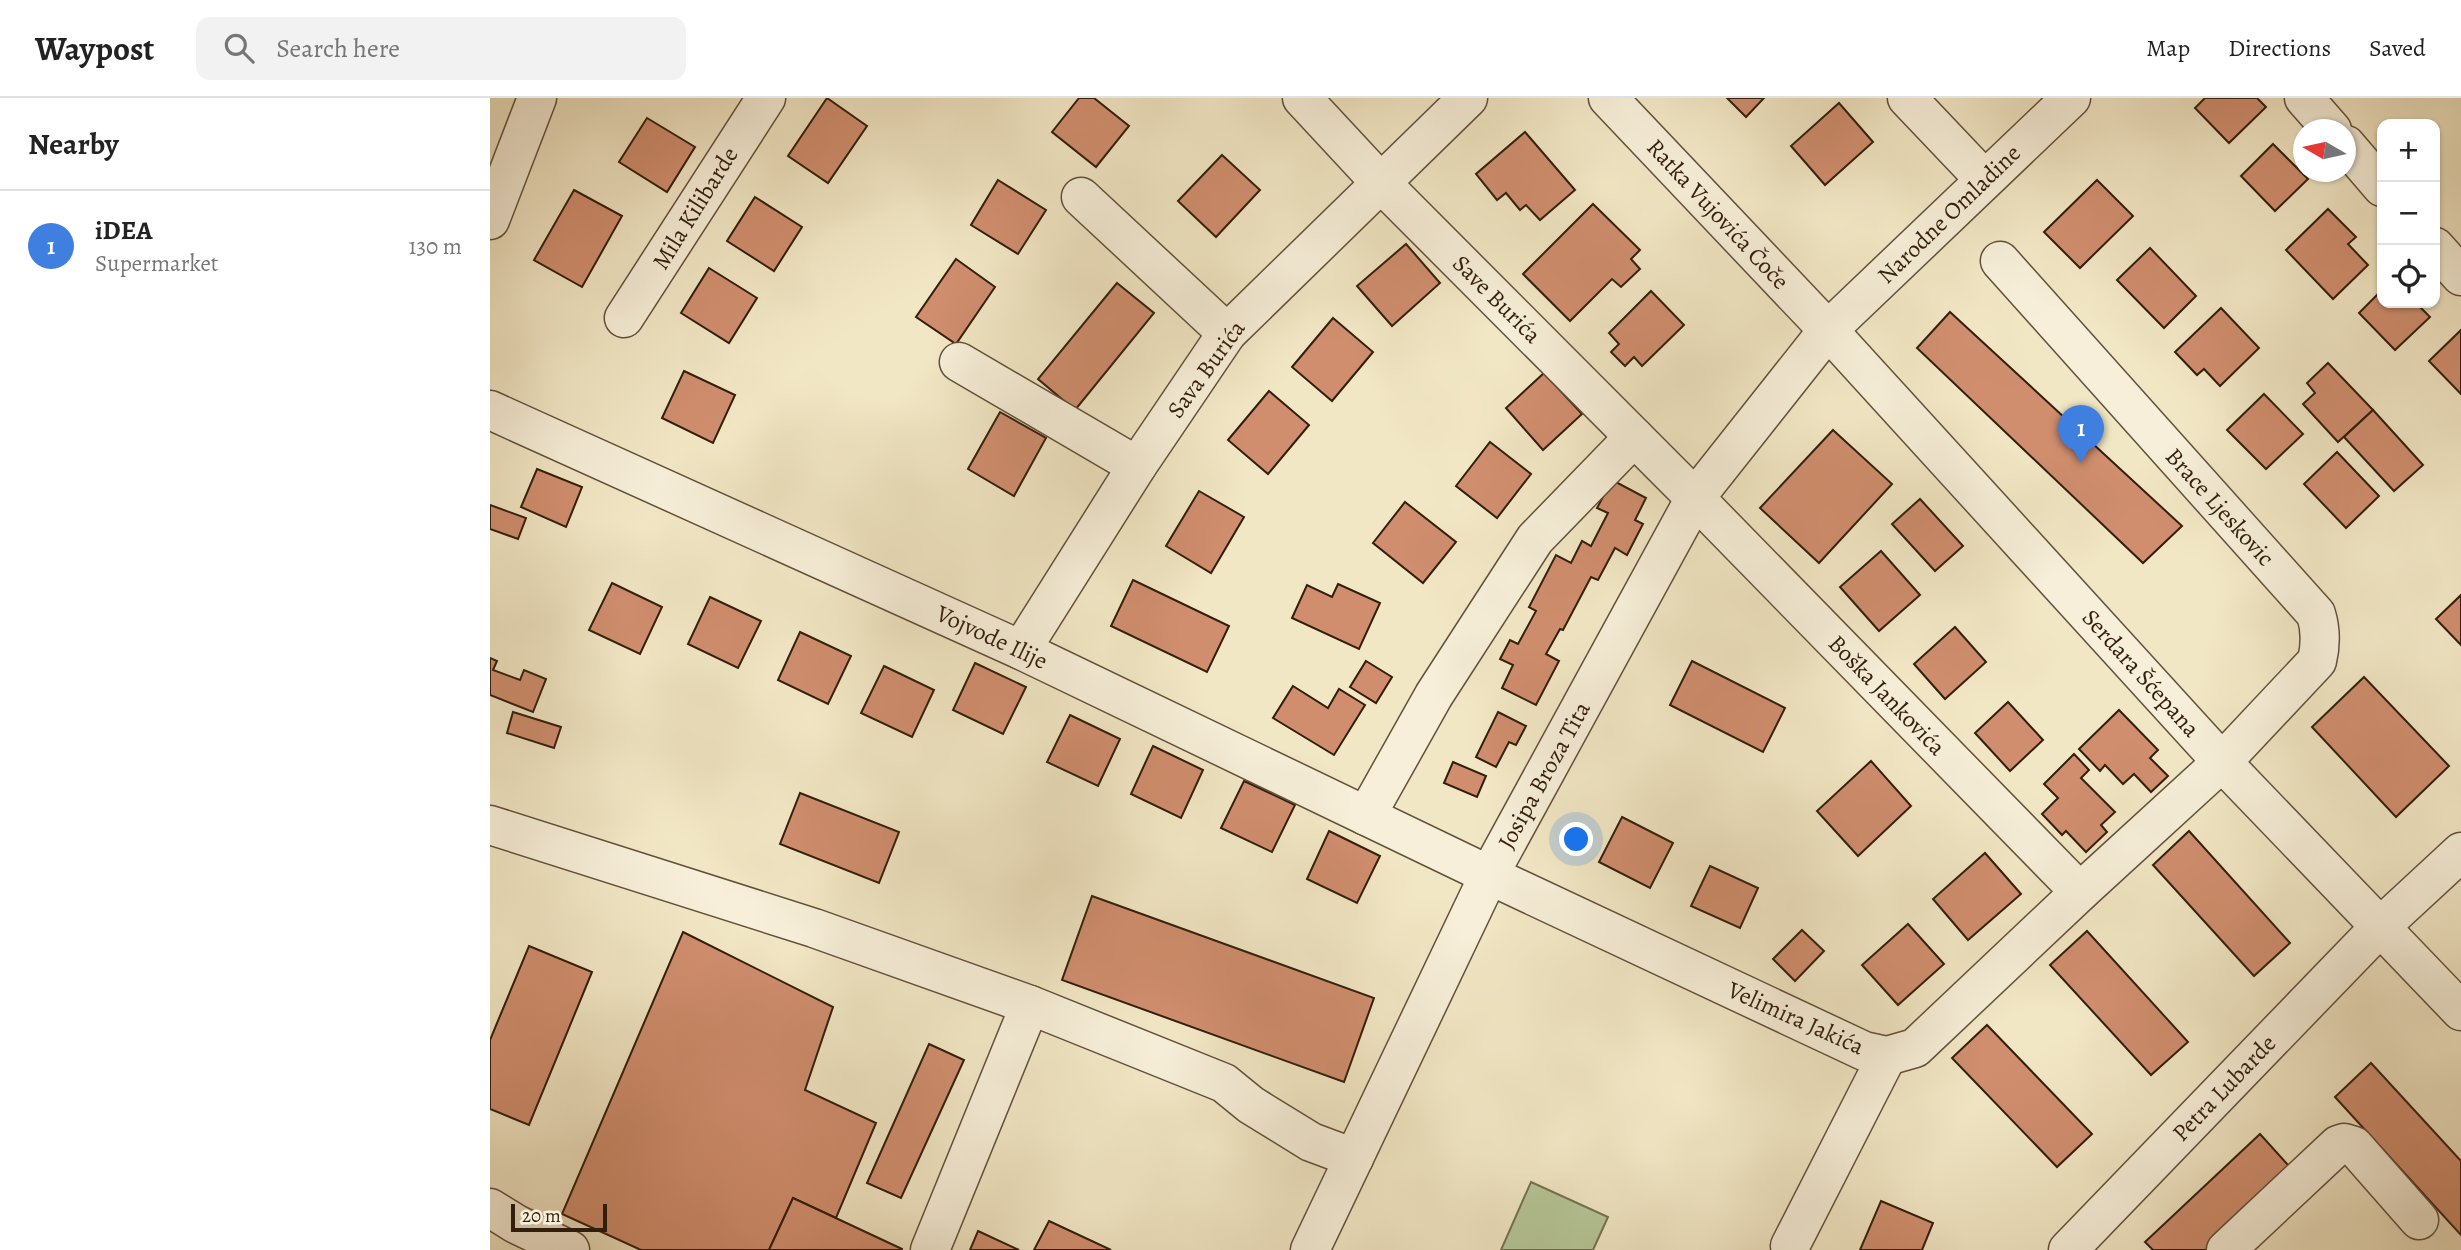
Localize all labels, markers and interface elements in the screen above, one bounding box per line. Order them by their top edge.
search box [196,17,686,80]
text: Waypost [35,26,154,71]
icon: search [220,29,258,67]
text: Search here [276,31,400,66]
text: Map [2146,32,2190,64]
text: Directions [2228,32,2331,64]
text: Saved [2369,32,2426,64]
north arrow [2293,119,2356,182]
map controls [2377,119,2440,308]
button: + [2377,119,2440,182]
text: Nearby [28,124,119,164]
street label: Ratka Vujovića Čoče [1640,132,1796,296]
street label: Narodne Omladine [1870,137,2028,291]
street label: Mila Kilibarde [645,141,745,275]
button: − [2377,182,2440,245]
text: iDEA [95,213,152,248]
text: 1 [47,231,55,262]
text: 130 m [409,231,462,262]
button: locate [2377,245,2440,308]
text: Supermarket [95,248,218,279]
street label: Save Burića [1446,248,1549,351]
street label: Sava Burića [1160,313,1253,424]
pin: 1 [2058,405,2104,463]
street label: Brace Ljeskovic [2158,441,2282,573]
street label: Vojvode Ilije [930,597,1053,677]
street label: Serdara Šćepana [2075,602,2208,744]
street label: Boška Jankovića [1821,628,1953,763]
street label: Josipa Broza Tita [1490,695,1598,855]
your location [1559,822,1593,856]
street label: Velimira Jakića [1722,973,1870,1063]
street label: Petra Lubarde [2165,1028,2283,1148]
scale bar [511,1201,607,1233]
text: 20 m [522,1203,561,1229]

